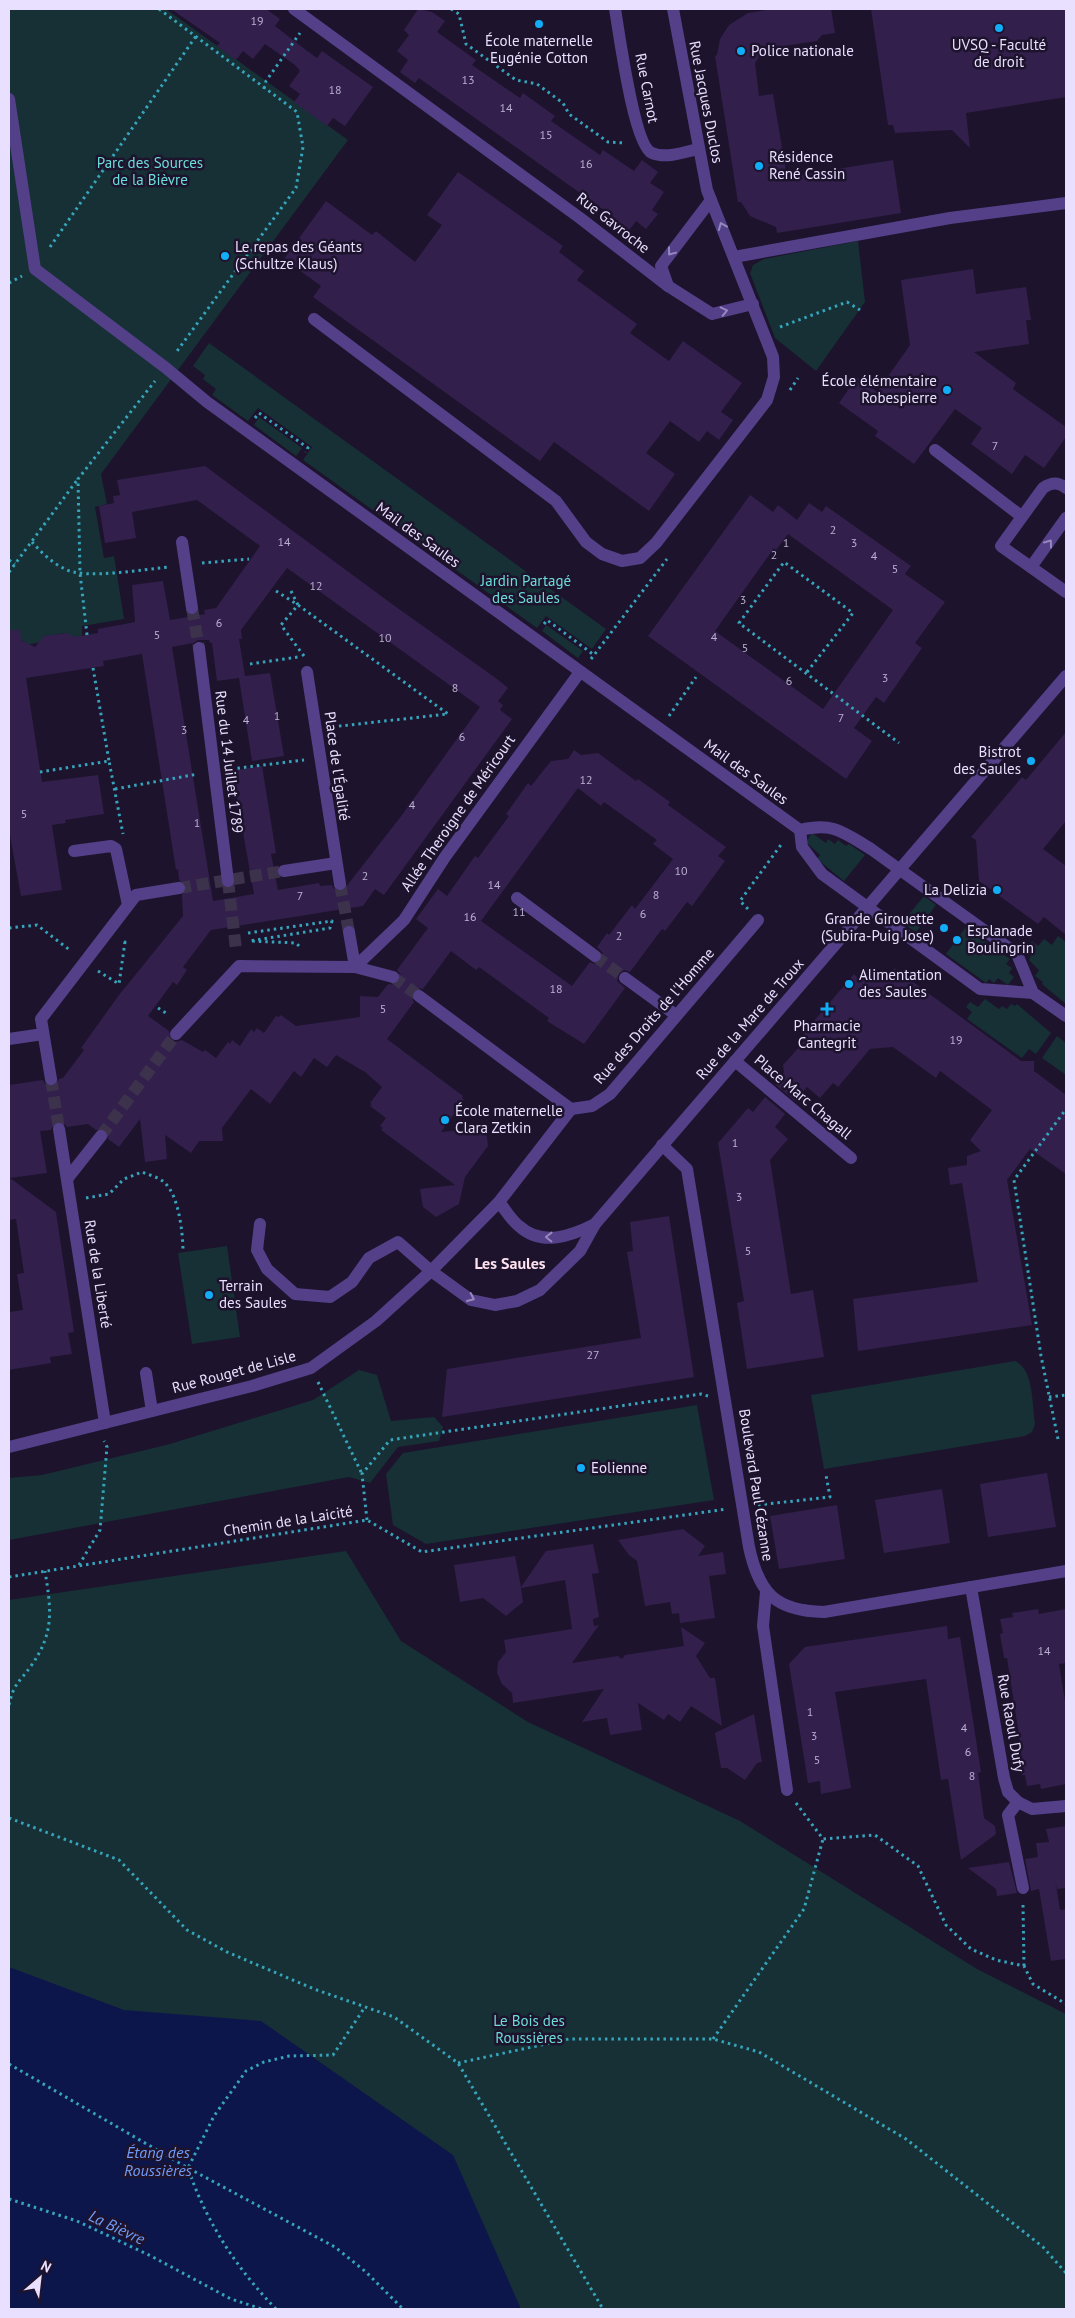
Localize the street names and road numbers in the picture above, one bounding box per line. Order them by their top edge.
street label: Rue Jacques Duclos [685,39,728,165]
street label: Rue Carnot [631,51,664,124]
street label: Rue Gavroche [573,188,654,257]
street label: Mail des Saules [372,498,464,572]
street label: Rue du 14 Juillet 1789 [211,689,248,834]
street label: Place de l'Égalité [320,710,355,822]
street label: Allée Theroigne de Méricourt [396,731,519,895]
street label: Mail des Saules [700,735,792,809]
street label: Rue des Droits de l'Homme [589,944,718,1088]
street label: Rue de la Mare de Troux [692,954,808,1083]
street label: Place Marc Chagall [751,1050,856,1143]
street label: Rue de la Liberté [81,1218,116,1330]
street label: Rue Rouget de Lisle [170,1346,298,1397]
street label: Boulevard Paul Cézanne [735,1407,778,1562]
street label: Chemin de la Laicité [222,1501,354,1540]
street label: Rue Raoul Dufy [994,1673,1029,1773]

